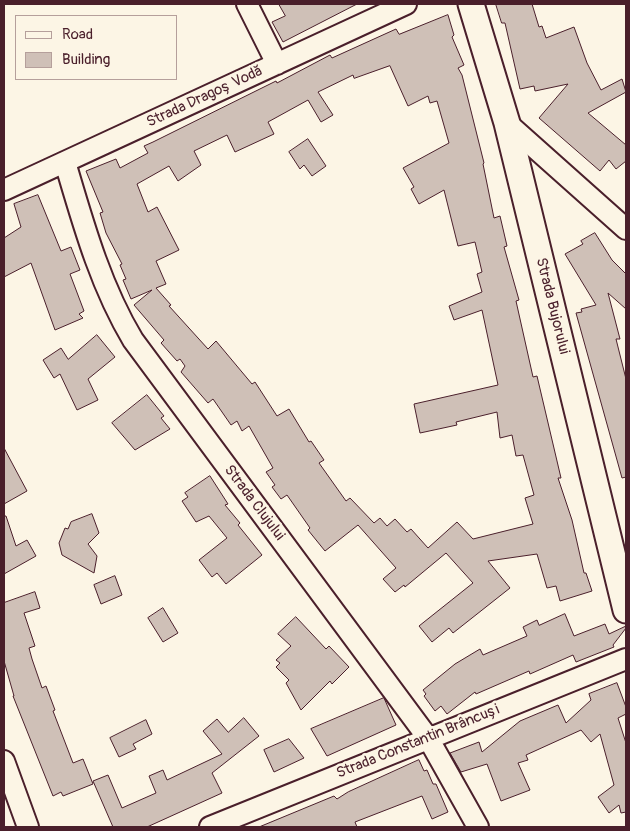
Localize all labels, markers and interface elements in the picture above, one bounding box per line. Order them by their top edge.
legend [15,15,178,80]
text: Road [62,25,93,44]
text: Building [62,50,110,69]
street label: Strada Dragoș Vodă [144,62,266,132]
street label: Strada Bujorului [531,256,573,356]
street label: Strada Clujului [220,462,288,544]
street label: Strada Constantin Brâncuși [334,701,502,783]

